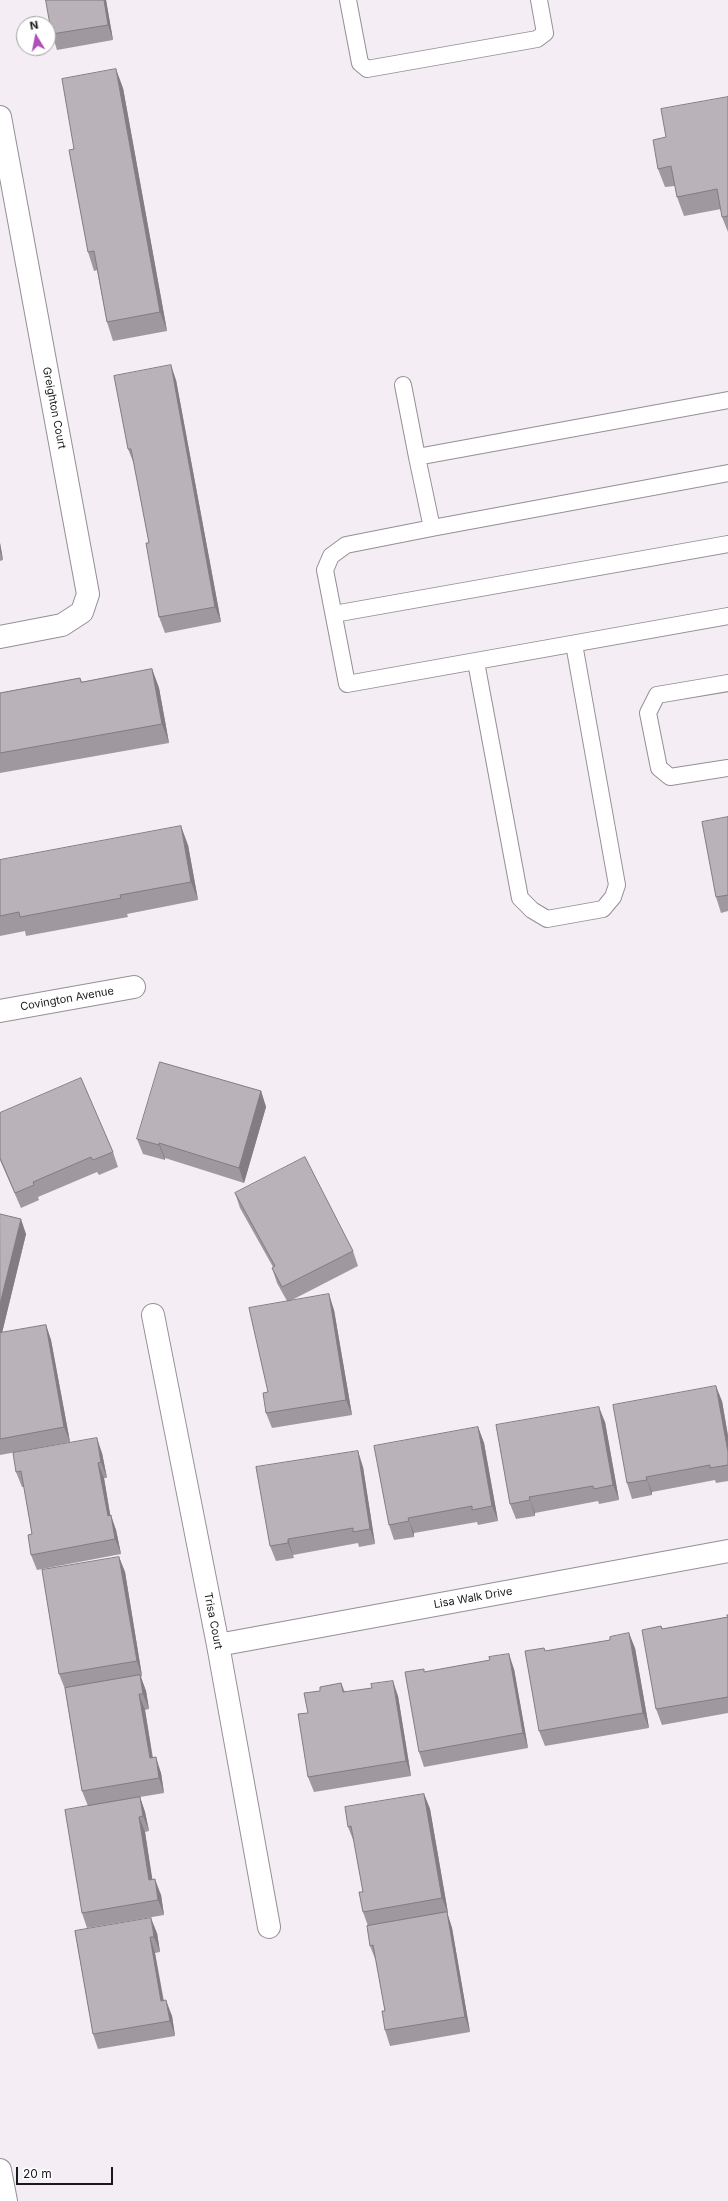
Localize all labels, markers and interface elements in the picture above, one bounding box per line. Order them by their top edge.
north arrow [16,16,56,56]
text: N [29,18,39,33]
street label: Greighton Court [40,366,68,450]
street label: Covington Avenue [19,984,115,1014]
street label: Lisa Walk Drive [433,1585,513,1611]
street label: Trisa Court [201,1591,225,1651]
scale bar [18,2159,115,2185]
text: 20 m [23,2166,52,2181]

